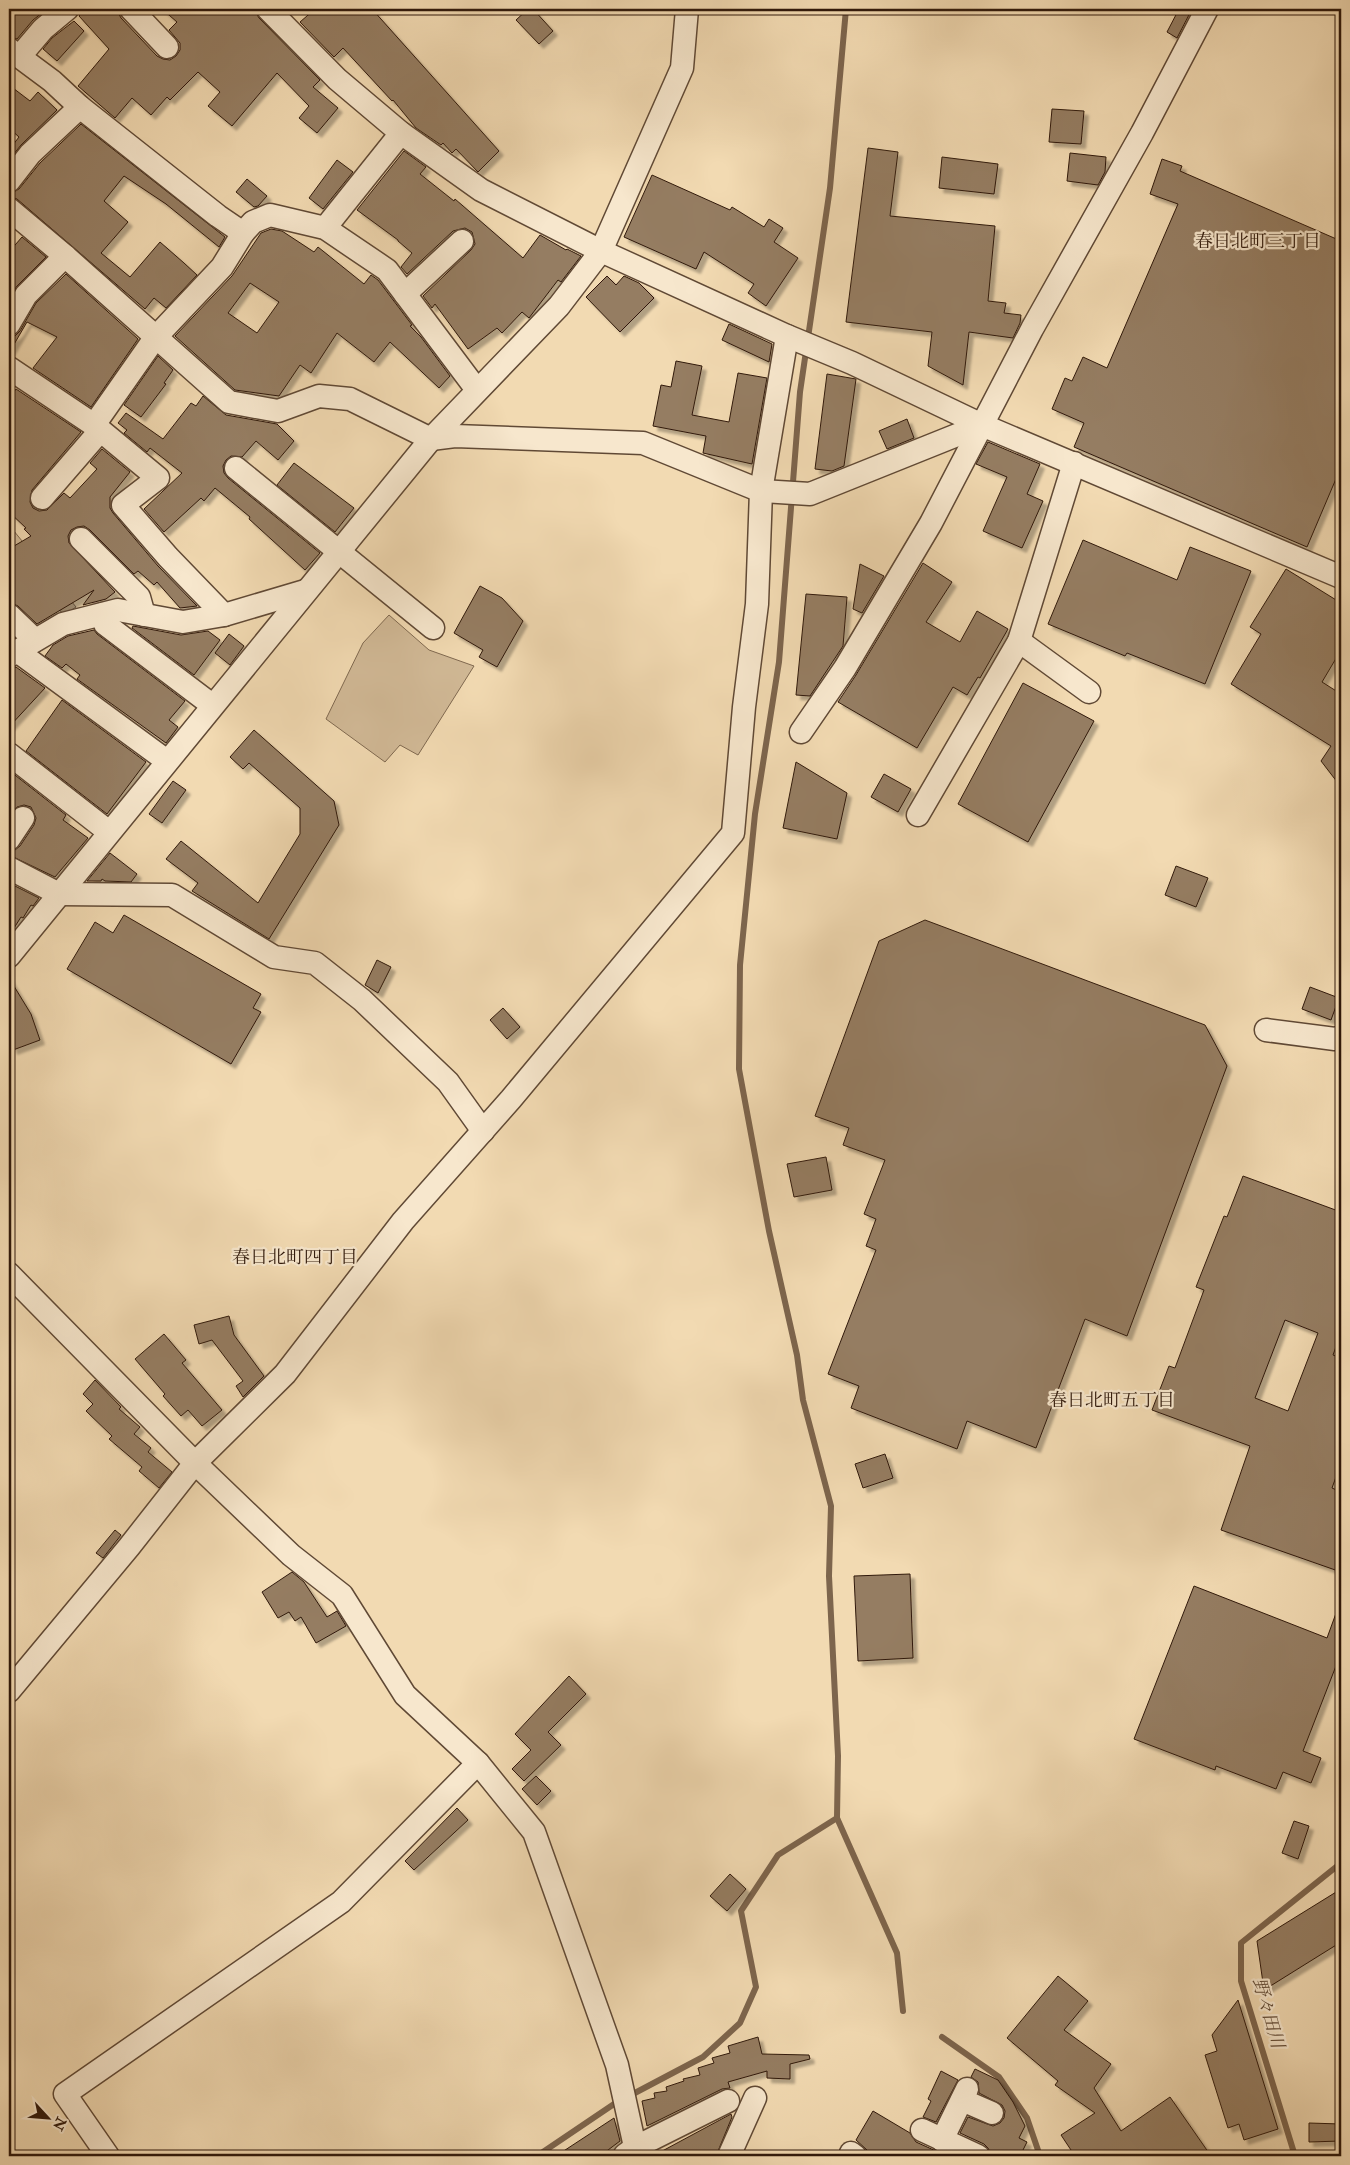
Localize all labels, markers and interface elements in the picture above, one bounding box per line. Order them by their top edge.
district label: 春日北町三丁目 [1195,230,1321,253]
district label: 春日北町四丁目 [232,1246,358,1269]
district label: 春日北町五丁目 [1049,1389,1175,1412]
water label: 野々田川 [1247,1975,1290,2053]
north arrow [22,2092,72,2142]
text: N [49,2113,70,2133]

